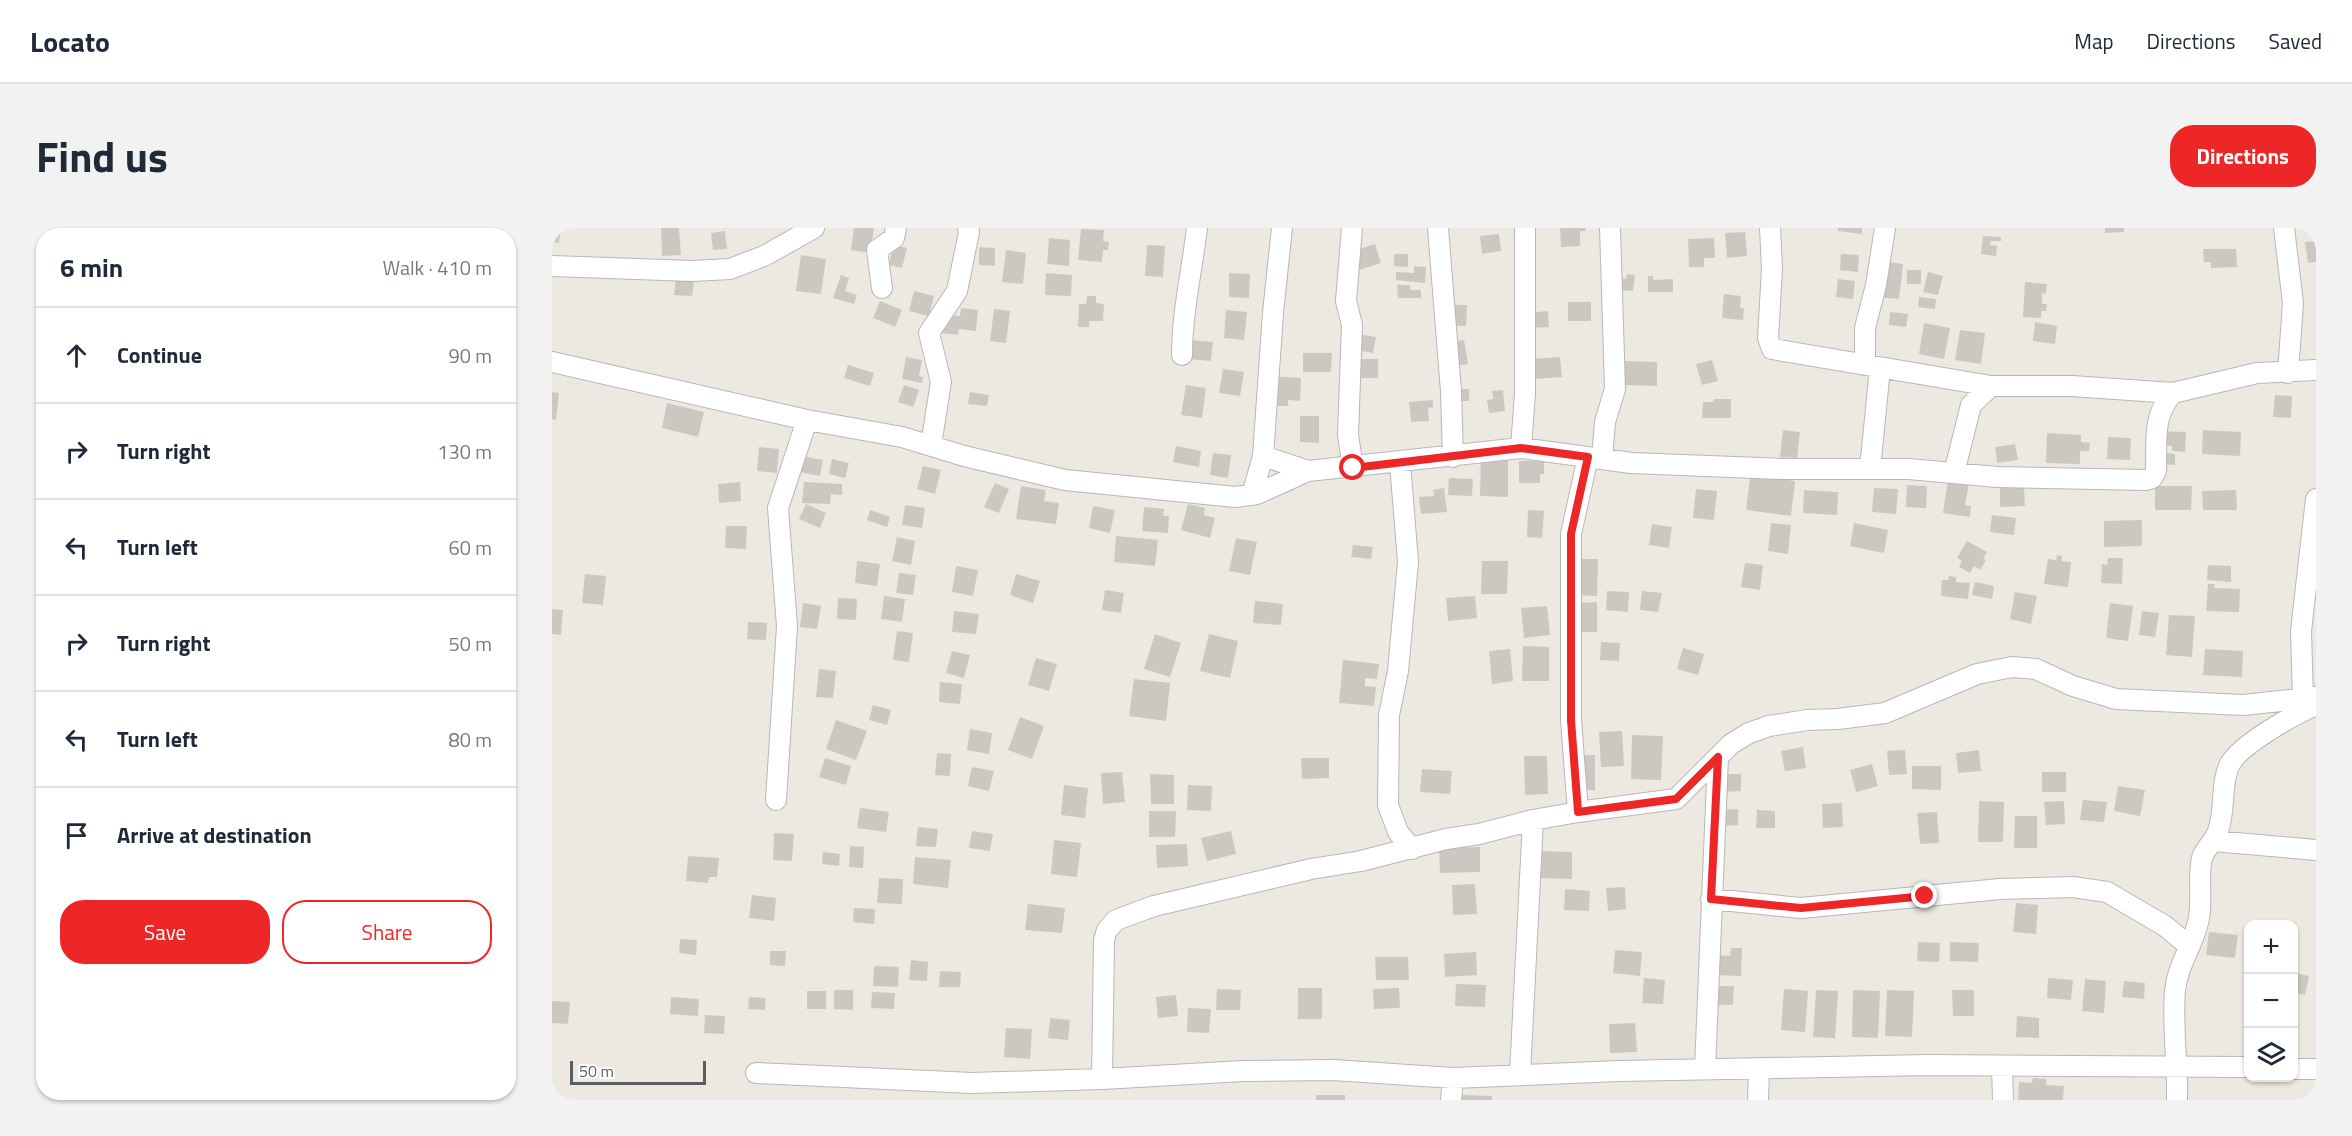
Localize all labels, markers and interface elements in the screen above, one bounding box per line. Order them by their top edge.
text: Locato [30,20,110,63]
text: Map [2074,25,2114,57]
text: Directions [2147,25,2236,57]
text: Saved [2269,25,2322,57]
text: Find us [36,124,168,188]
button: Directions [2170,125,2316,187]
text: 6 min [60,248,123,287]
text: Walk · 410 m [383,252,492,283]
text: Continue [117,338,202,372]
icon: ahead [60,339,93,372]
text: 90 m [448,340,492,371]
text: Turn right [117,434,211,468]
icon: right [60,435,93,468]
text: 130 m [437,436,492,467]
route start [1339,454,1365,480]
text: Turn left [117,530,198,564]
icon: left [60,531,93,564]
text: 60 m [448,532,492,563]
text: Turn right [117,626,211,660]
icon: right [60,627,93,660]
text: 50 m [448,628,492,659]
text: Turn left [117,722,198,756]
icon: left [60,723,93,756]
text: 80 m [448,724,492,755]
text: Arrive at destination [117,818,312,852]
icon: arrive [60,819,93,852]
route end [1911,882,1937,908]
button: Save [60,900,270,964]
button: Share [282,900,492,964]
map controls [2244,920,2298,1082]
button: + [2244,920,2298,974]
button: − [2244,974,2298,1028]
button: layers [2244,1028,2298,1082]
scale bar [570,1058,706,1086]
text: 50 m [579,1059,614,1083]

